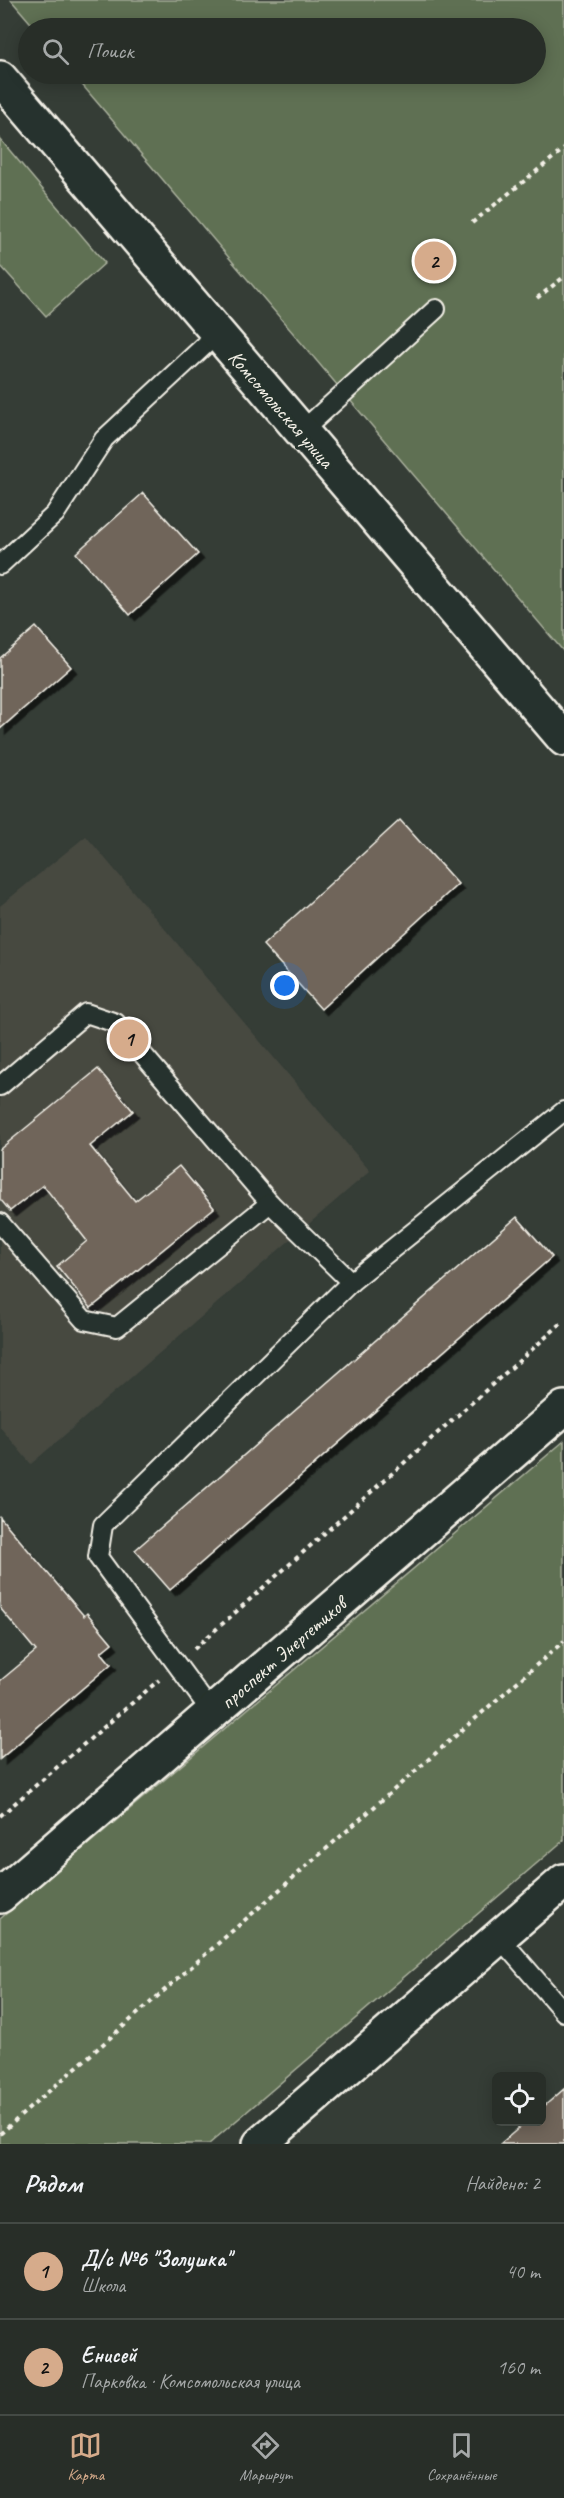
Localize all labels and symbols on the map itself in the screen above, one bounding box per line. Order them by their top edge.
pin: 2 [414,238,454,284]
street label: Комсомольская улица [223,345,340,475]
your location [270,971,299,1000]
pin: 1 [110,1016,148,1062]
street label: проспект Энергетиков [215,1588,355,1715]

